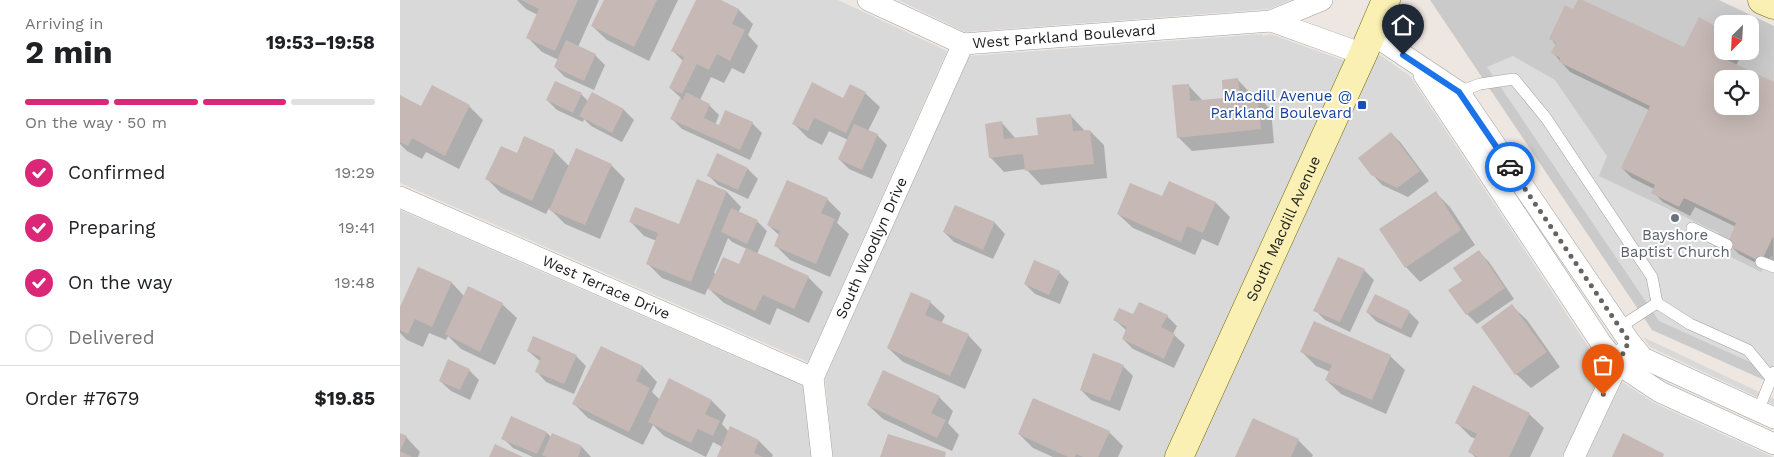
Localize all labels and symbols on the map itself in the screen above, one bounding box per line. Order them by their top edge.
pin [1382,4,1424,55]
north arrow [1714,15,1759,60]
street label: West Parkland Boulevard [972,21,1156,52]
place label: Macdill Avenue @ Parkland Boulevard [1210,87,1352,122]
marker: Macdill Avenue @ Parkland Boulevard [1356,99,1368,111]
courier [1485,142,1535,192]
street label: South Macdill Avenue [1242,153,1324,304]
street label: South Woodlyn Drive [832,174,911,322]
marker: Bayshore Baptist Church [1669,212,1681,224]
place label: Bayshore Baptist Church [1620,226,1730,261]
street label: West Terrace Drive [539,251,673,323]
pin [1582,344,1624,395]

